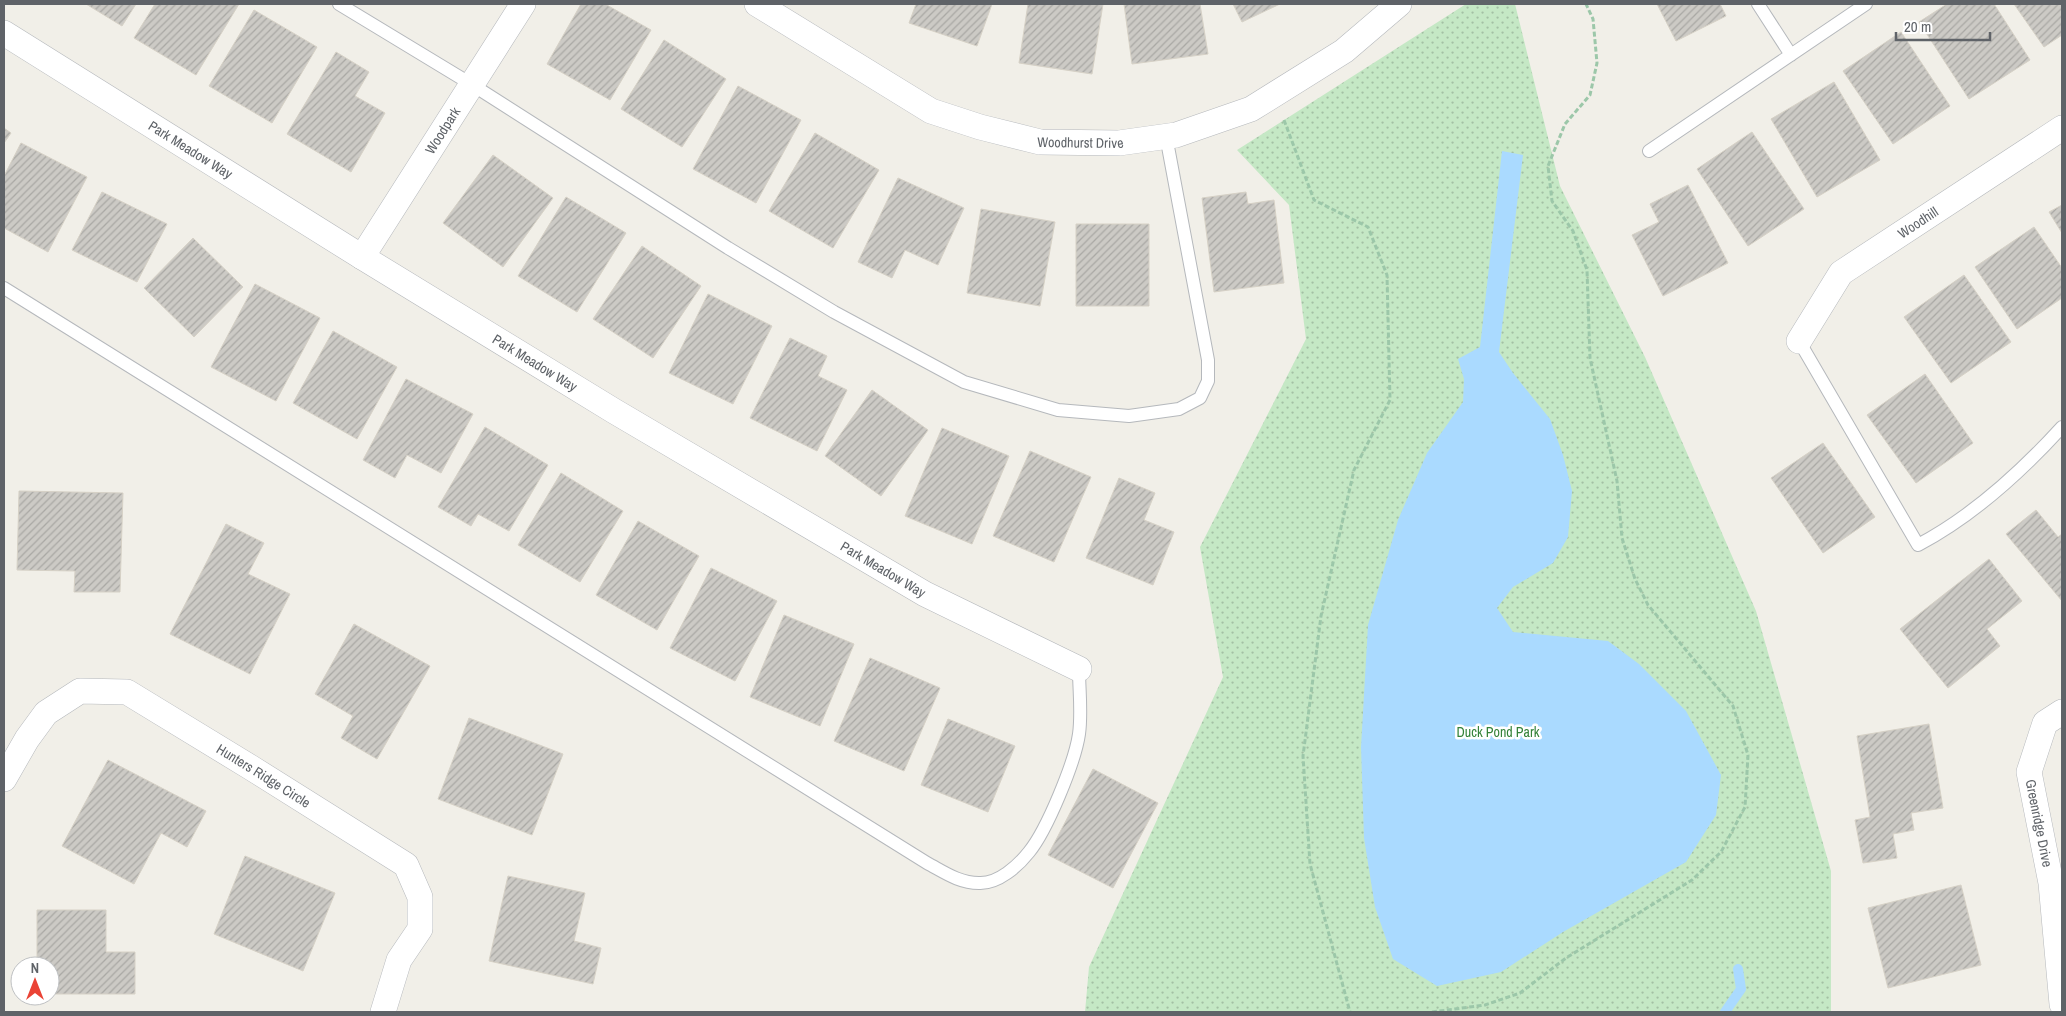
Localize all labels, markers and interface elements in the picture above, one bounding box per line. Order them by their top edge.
scale bar [1896,10,1990,42]
text: 20 m [1904,16,1931,37]
street label: Woodpark [421,103,464,157]
street label: Park Meadow Way [145,117,236,183]
street label: Woodhurst Drive [1037,133,1125,152]
street label: Woodhill [1894,203,1942,242]
street label: Park Meadow Way [489,330,581,396]
street label: Park Meadow Way [837,537,929,602]
park label: Duck Pond Park [1457,723,1540,741]
street label: Hunters Ridge Circle [213,740,314,812]
street label: Greenridge Drive [2022,778,2057,869]
north arrow [10,956,60,1006]
text: N [31,959,39,977]

